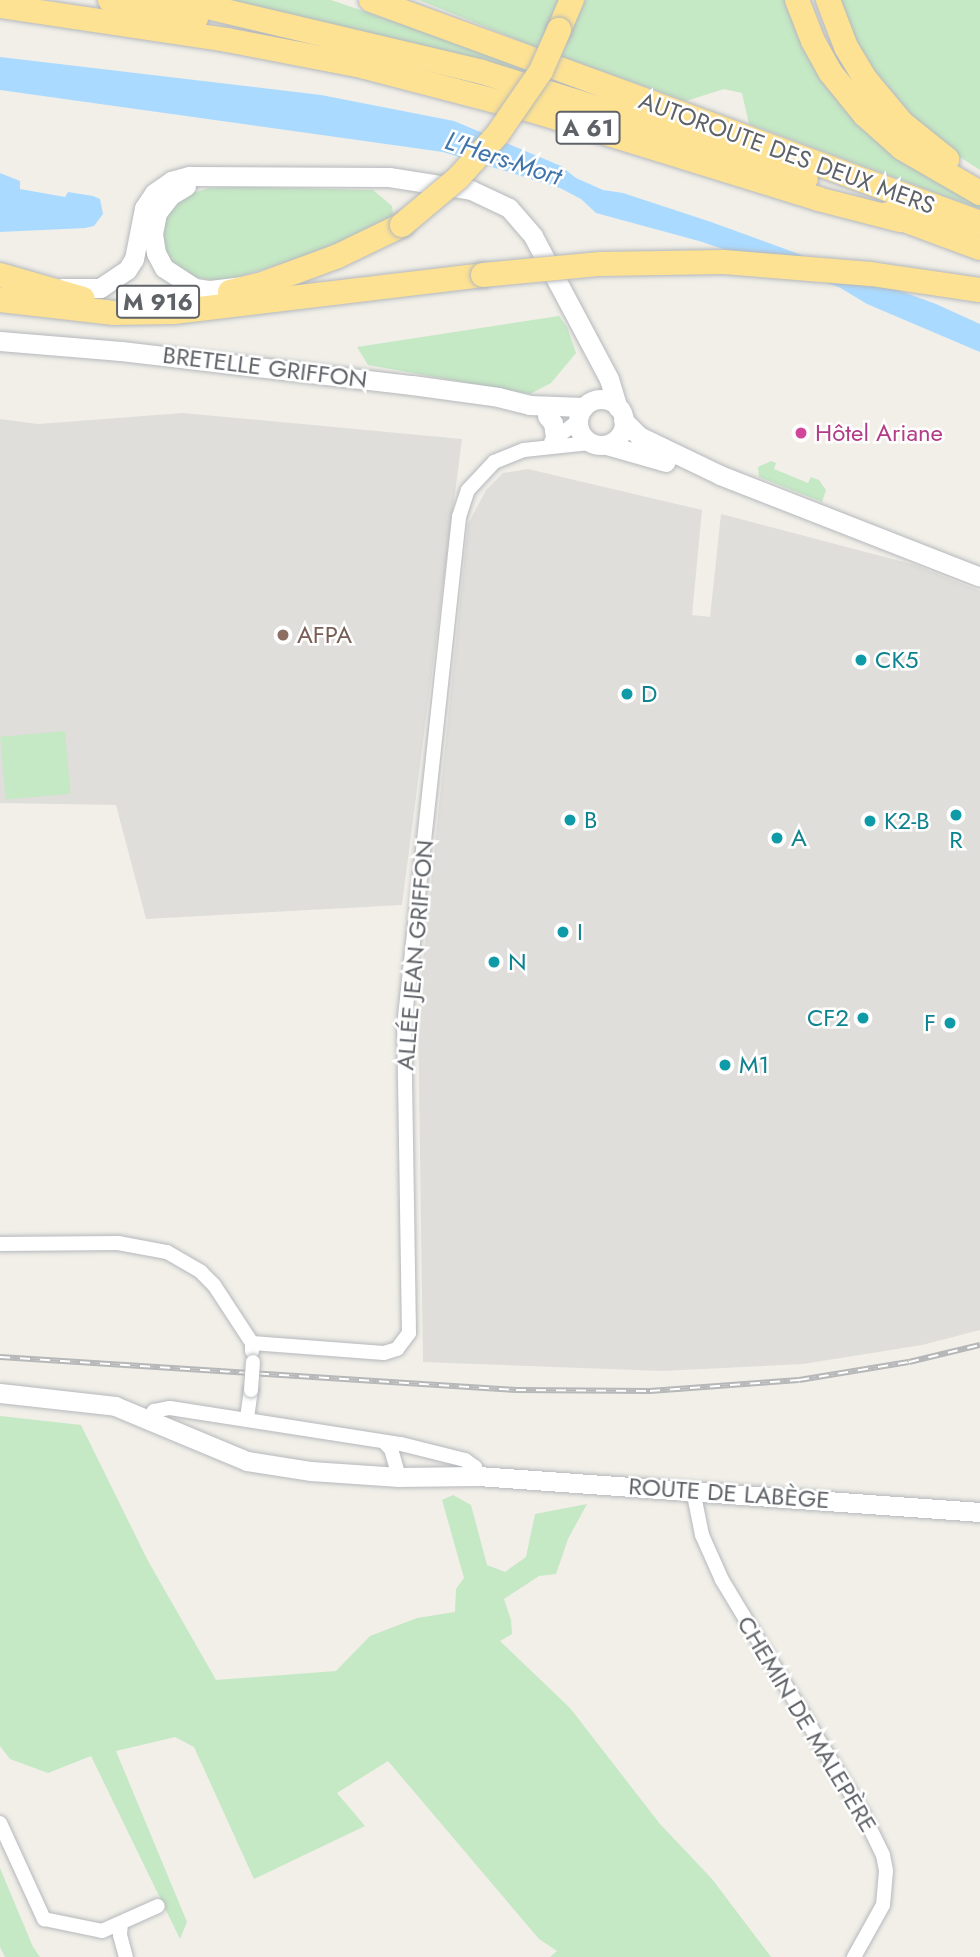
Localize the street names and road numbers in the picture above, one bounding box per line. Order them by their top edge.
street label: AUTOROUTE DES DEUX MERS [635,86,939,220]
road number: A 61 [555,108,621,148]
road number: M 916 [116,282,200,322]
street label: BRETELLE GRIFFON [161,340,369,394]
street label: ALLÉE JEAN GRIFFON [391,839,439,1071]
street label: ROUTE DE LABÈGE [628,1472,830,1514]
street label: CHEMIN DE MALEPÈRE [731,1611,883,1837]

